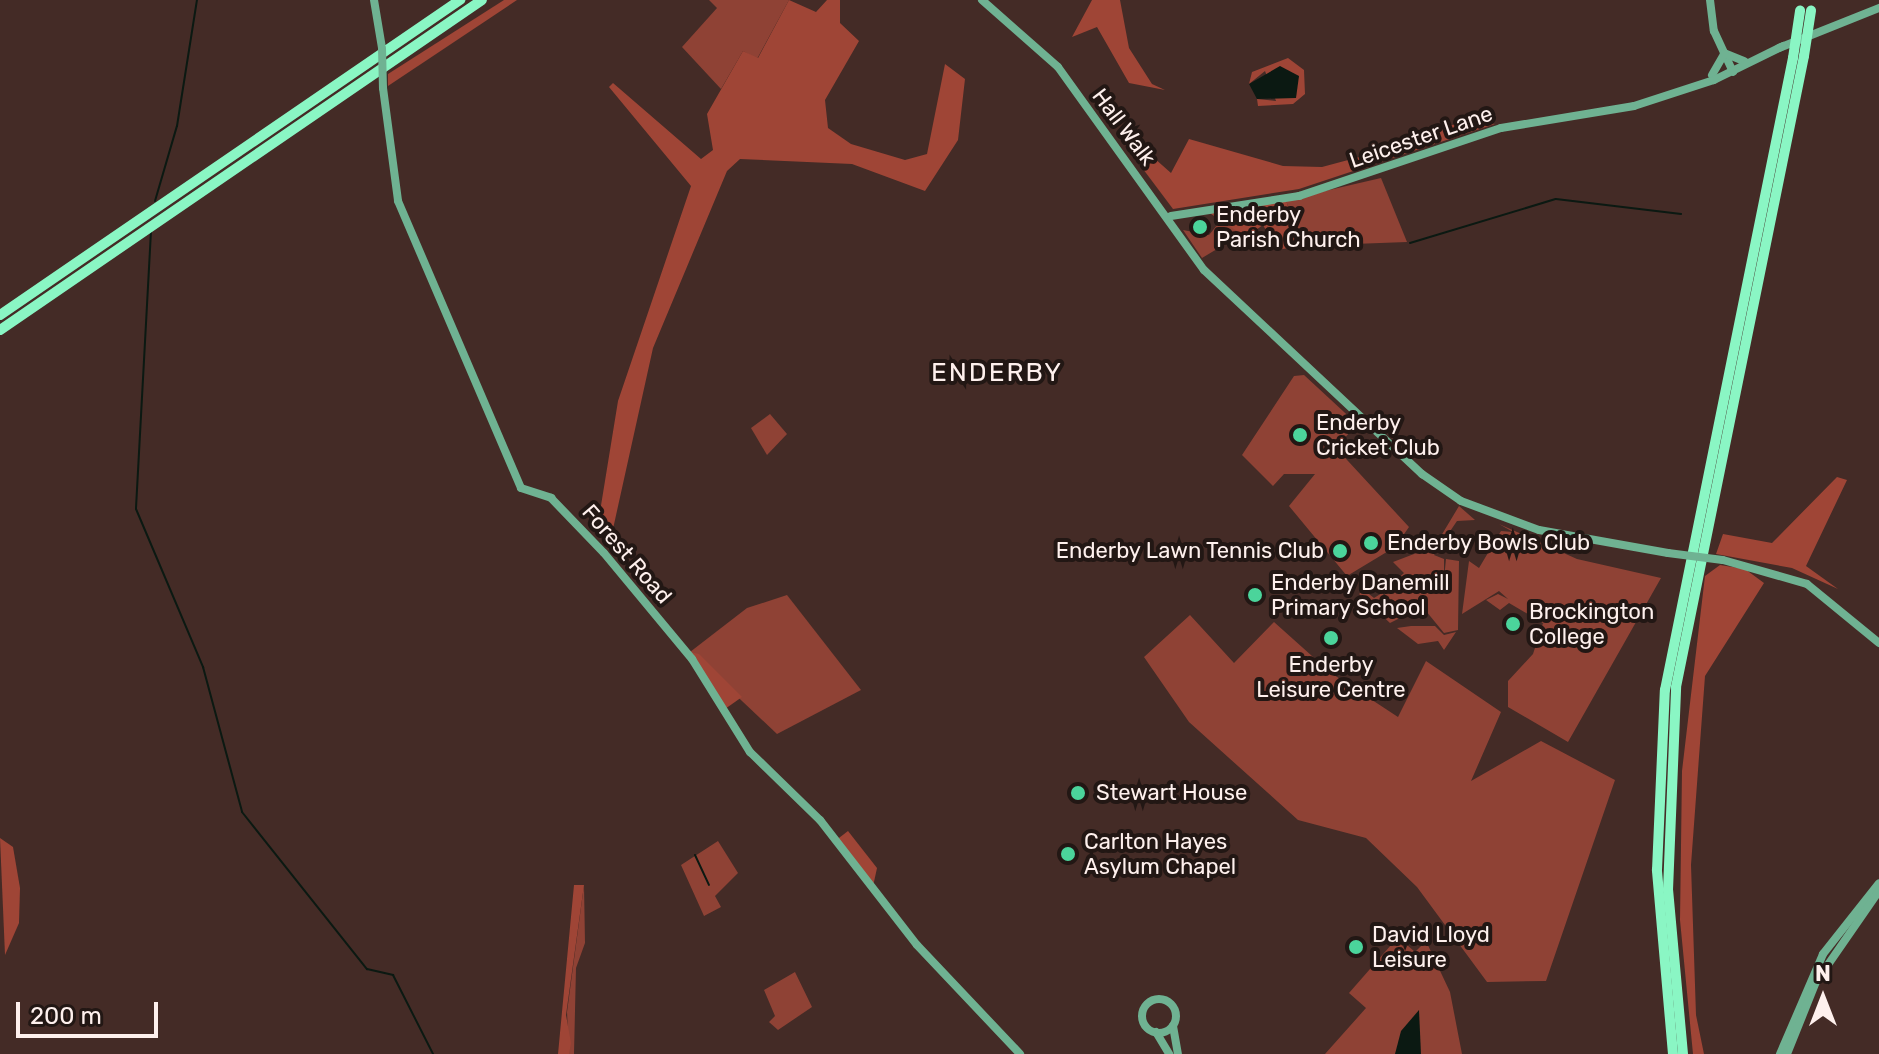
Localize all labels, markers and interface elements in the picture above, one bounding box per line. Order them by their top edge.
street label: Hall Walk [1086,83,1162,171]
street label: Leicester Lane [1346,100,1496,174]
place label: Enderby Parish Church [1216,201,1361,252]
marker: Enderby Parish Church [1191,218,1209,236]
district label: ENDERBY [931,357,1063,389]
place label: Enderby Cricket Club [1316,409,1440,460]
marker: Enderby Cricket Club [1291,426,1309,444]
street label: Forest Road [577,499,677,609]
place label: Enderby Bowls Club [1387,530,1591,556]
marker: Enderby Bowls Club [1362,534,1380,552]
place label: Enderby Lawn Tennis Club [1055,538,1324,564]
marker: Enderby Lawn Tennis Club [1331,542,1349,560]
place label: Enderby Danemill Primary School [1271,569,1450,620]
marker: Enderby Danemill Primary School [1246,586,1264,604]
place label: Brockington College [1529,598,1654,650]
marker: Brockington College [1504,615,1522,633]
marker: Enderby Leisure Centre [1322,629,1340,647]
place label: Enderby Leisure Centre [1256,651,1406,702]
place label: Stewart House [1096,780,1247,806]
marker: Stewart House [1067,782,1089,804]
place label: Carlton Hayes Asylum Chapel [1084,828,1236,880]
marker: Carlton Hayes Asylum Chapel [1059,845,1077,863]
place label: David Lloyd Leisure [1372,921,1490,972]
marker: David Lloyd Leisure [1347,938,1365,956]
north arrow [1783,958,1863,1038]
text: N [1815,960,1831,987]
scale bar [20,986,162,1036]
text: 200 m [30,1002,102,1030]

